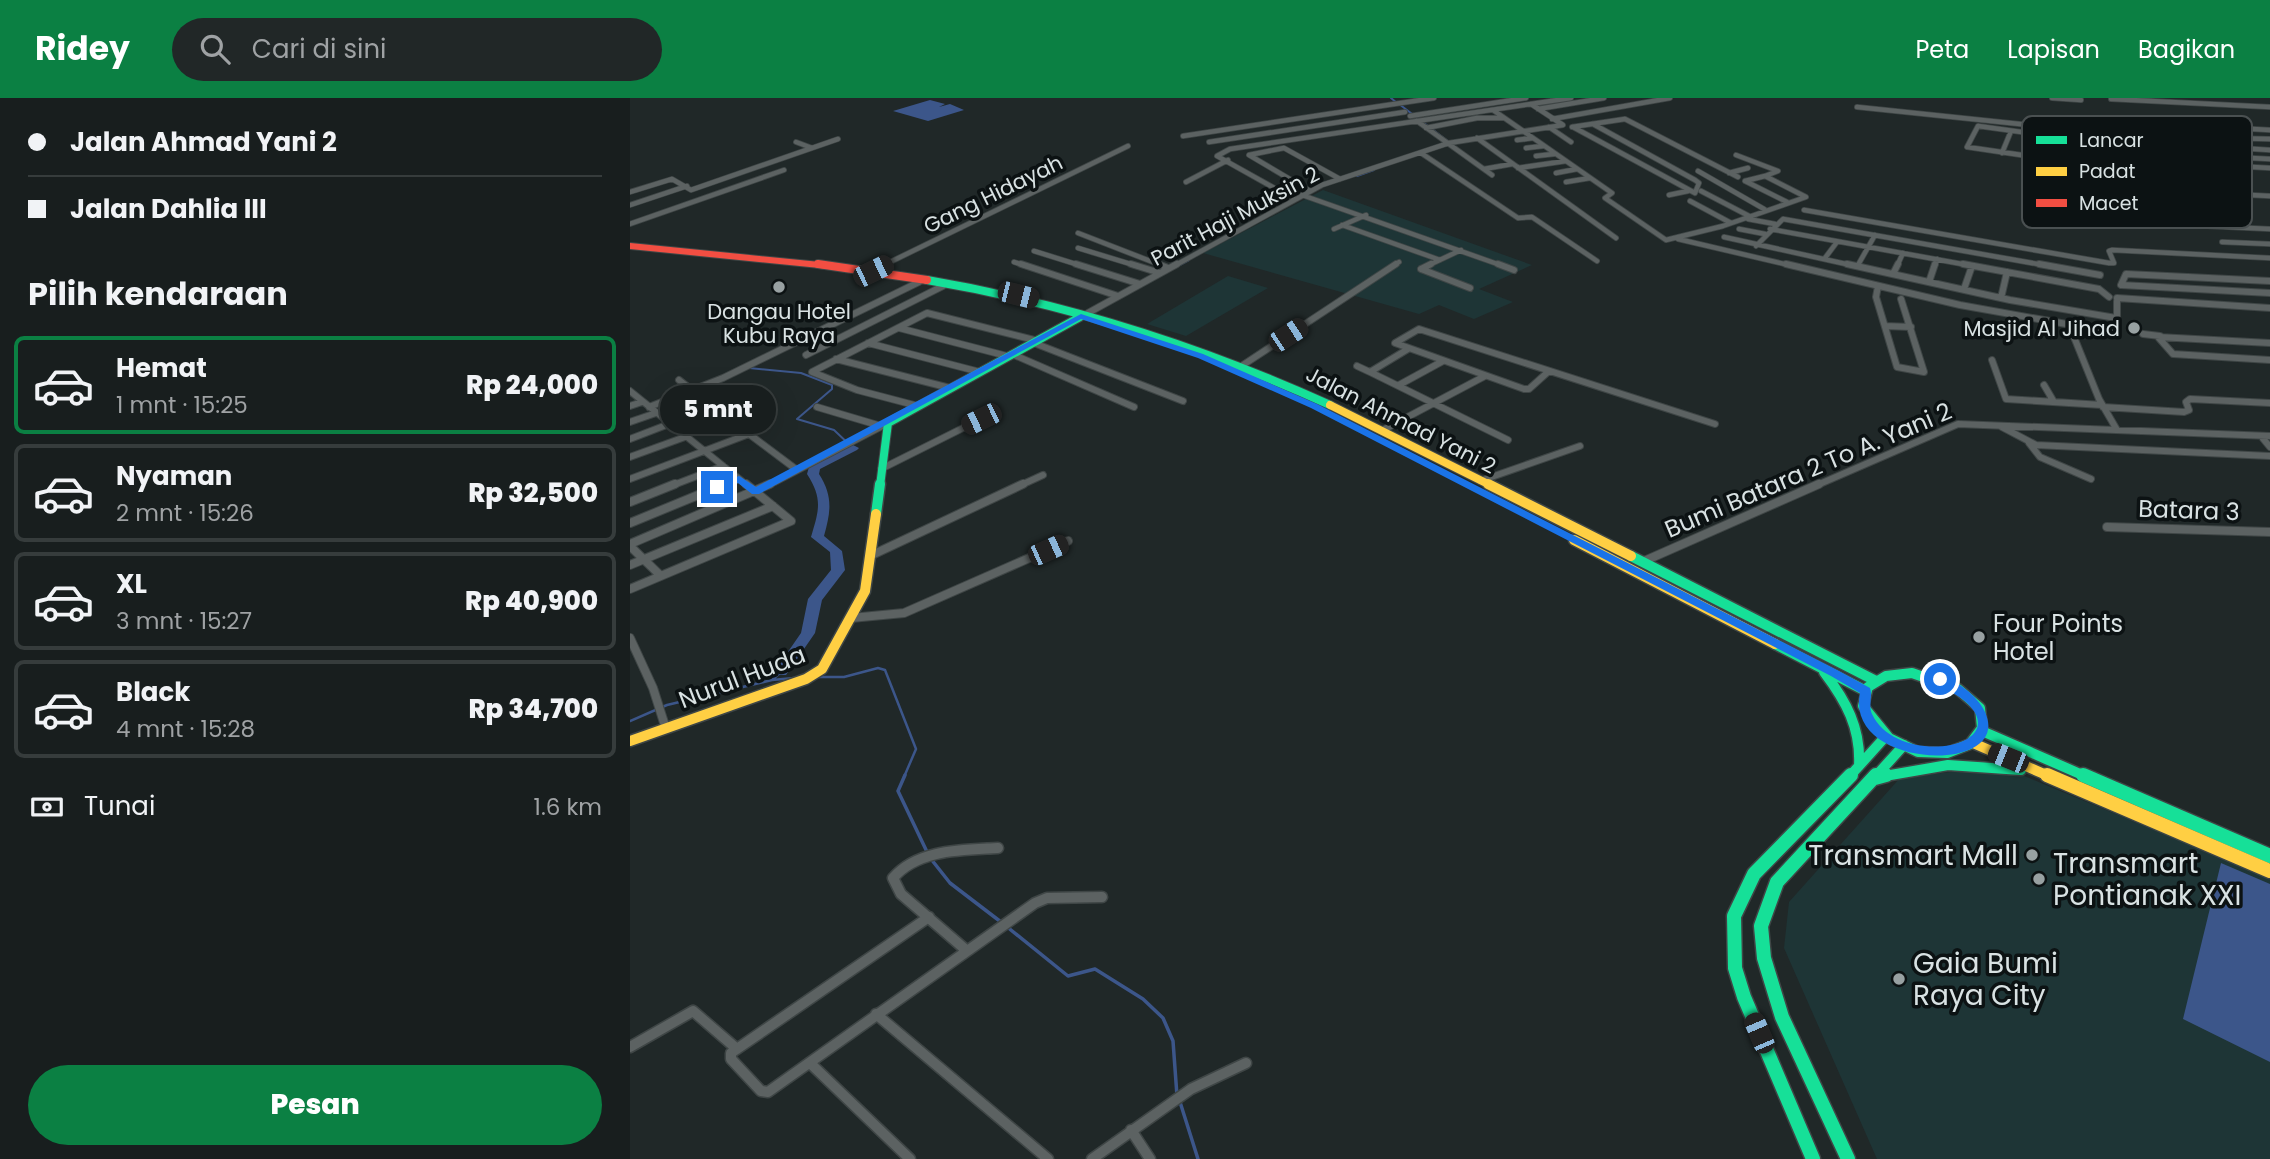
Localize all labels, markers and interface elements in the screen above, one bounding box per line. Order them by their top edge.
search box [172,18,662,81]
text: Ridey [35,25,130,72]
icon: search [196,30,234,68]
text: Cari di sini [252,31,386,67]
text: Peta [1915,33,1969,66]
text: Lapisan [2007,33,2100,66]
text: Bagikan [2138,33,2235,66]
legend [2022,116,2252,228]
text: Jalan Ahmad Yani 2 [70,124,337,160]
text: Lancar [2079,127,2144,154]
street label: Gang Hidayah [919,148,1067,240]
text: Padat [2079,158,2136,185]
street label: Parit Haji Muksin 2 [1146,159,1324,273]
text: Macet [2079,190,2139,217]
text: Jalan Dahlia III [70,191,267,227]
car [850,252,897,290]
text: Pilih kendaraan [28,271,288,316]
marker: Dangau Hotel Kubu Raya [771,279,787,295]
car [996,280,1041,310]
place label: Dangau Hotel Kubu Raya [707,297,851,350]
place label: Masjid Al Jihad [1964,314,2120,343]
car [1265,315,1312,355]
marker: Masjid Al Jihad [2126,320,2142,336]
text: Hemat [116,350,207,386]
icon: car [32,354,95,417]
street label: Jalan Ahmad Yani 2 [1301,359,1501,481]
text: Rp 24,000 [466,367,598,403]
callout: 5 mnt [659,386,775,434]
text: 1 mnt · 15:25 [116,389,248,421]
text: 5 mnt [683,393,753,425]
street label: Bumi Batara 2 To A. Yani 2 [1659,394,1957,546]
car [958,400,1005,438]
text: Nyaman [116,458,232,494]
icon: car [32,462,95,525]
route end [701,471,733,503]
text: Rp 32,500 [468,475,598,511]
street label: Batara 3 [2138,492,2240,528]
text: 2 mnt · 15:26 [116,497,254,529]
car [1025,532,1072,568]
text: XL [116,566,147,602]
icon: car [32,570,95,633]
text: Rp 40,900 [465,583,598,619]
text: 3 mnt · 15:27 [116,605,252,637]
place label: Four Points Hotel [1993,607,2123,668]
marker: Four Points Hotel [1971,629,1987,645]
street label: Nurul Huda [674,638,810,716]
route start [1924,663,1956,695]
text: Black [116,674,190,710]
icon: car [32,678,95,741]
text: Rp 34,700 [468,691,598,727]
text: 4 mnt · 15:28 [116,713,255,745]
car [1985,740,2032,776]
icon: cash [28,788,66,826]
text: Tunai [84,788,155,824]
text: 1.6 km [534,791,602,823]
place label: Transmart Mall [1808,836,2018,875]
place label: Transmart Pontianak XXI [2053,844,2241,915]
marker: Transmart Mall [2024,847,2040,863]
marker: Transmart Pontianak XXI [2031,871,2047,887]
place label: Gaia Bumi Raya City [1913,944,2058,1015]
marker: Gaia Bumi Raya City [1891,971,1907,987]
car [1742,1010,1777,1056]
button: Pesan [28,1065,602,1145]

